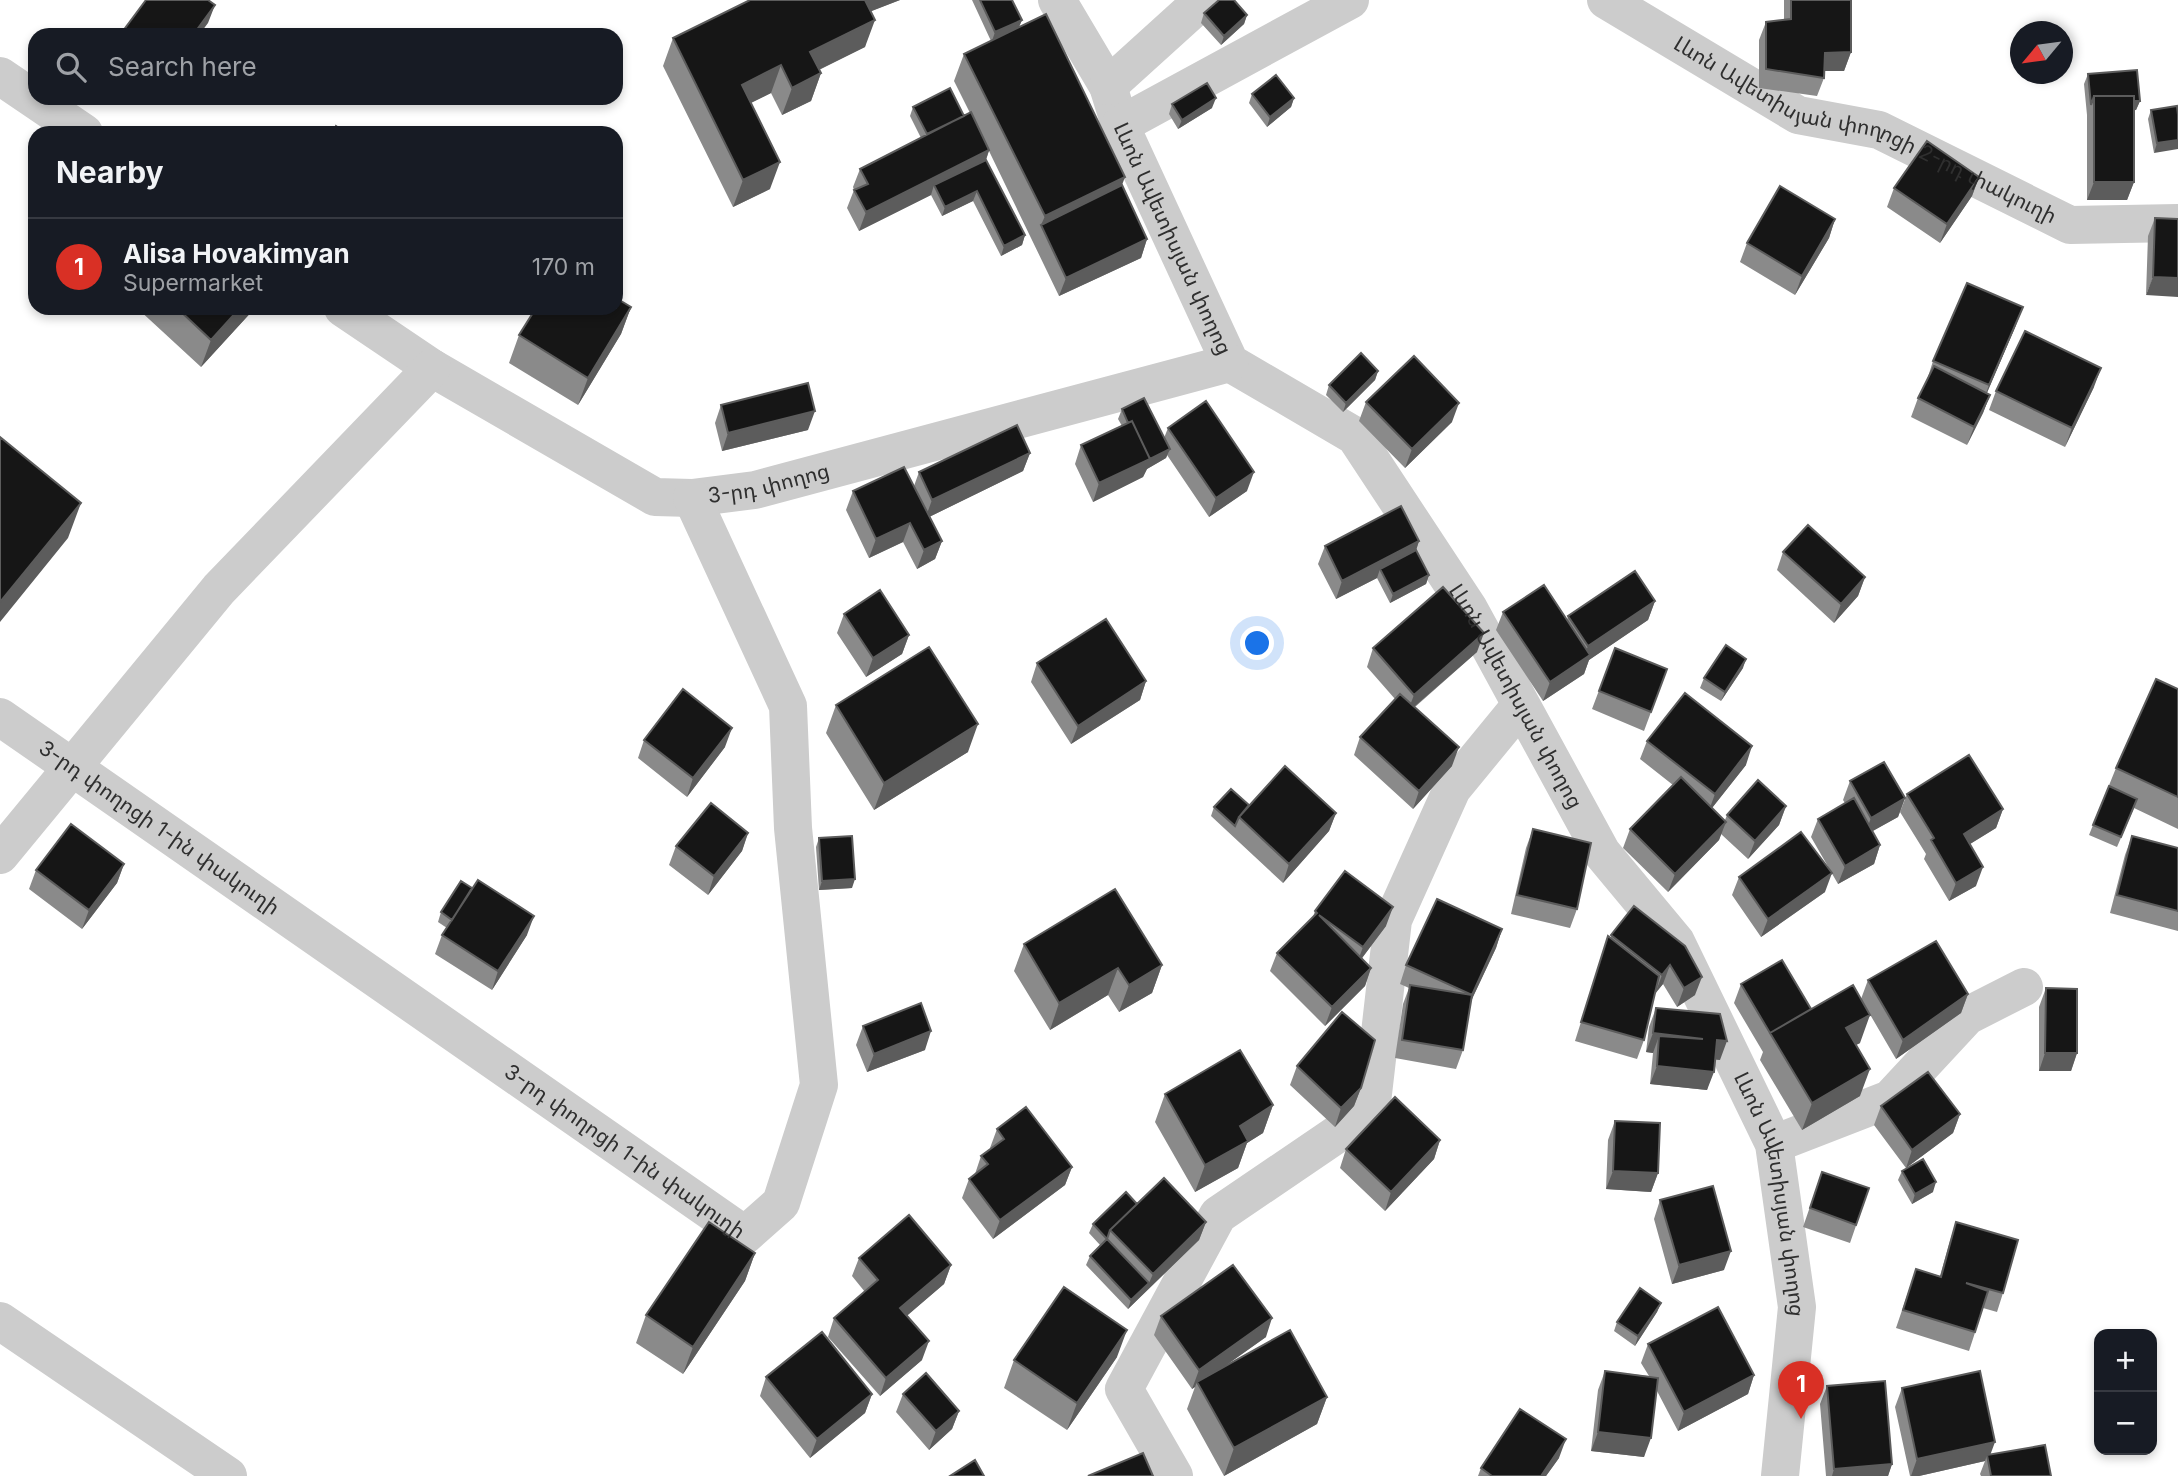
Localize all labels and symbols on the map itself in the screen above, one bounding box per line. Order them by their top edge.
north arrow [2010,21,2073,84]
street label: Լևոն Ավետիսյան փողոցի 2-րդ փակուղի [1669,31,2061,228]
street label: Լևոն Ավետիսյան փողոց [1109,118,1237,358]
street label: 3-րդ փողոց [706,458,832,508]
street label: Լևոն Ավետիսյան փողոց [1444,579,1588,813]
your location [1240,626,1274,660]
street label: 3-րդ փողոցի 1-ին փակուղի [34,735,285,920]
street label: 3-րդ փողոցի 1-ին փակուղի [500,1059,750,1243]
street label: Լևոն Ավետիսյան փողոց [1729,1068,1810,1318]
pin: 1 [1778,1361,1824,1419]

